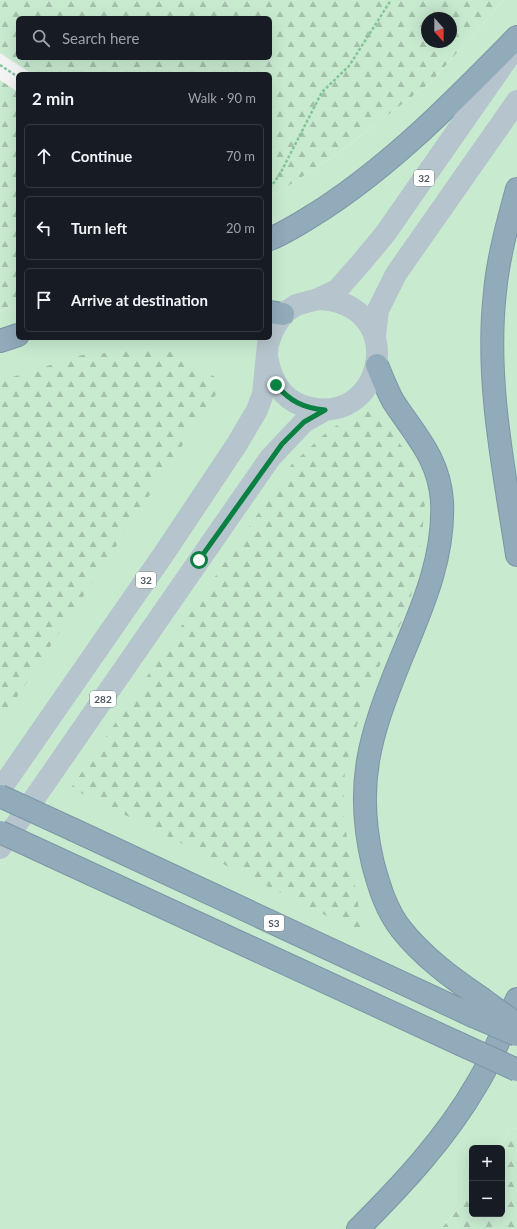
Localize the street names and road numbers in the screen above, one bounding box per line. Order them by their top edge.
road number: 32 [414,170,434,186]
road number: 32 [136,572,156,588]
road number: 282 [90,691,116,707]
road number: S3 [264,915,284,931]

